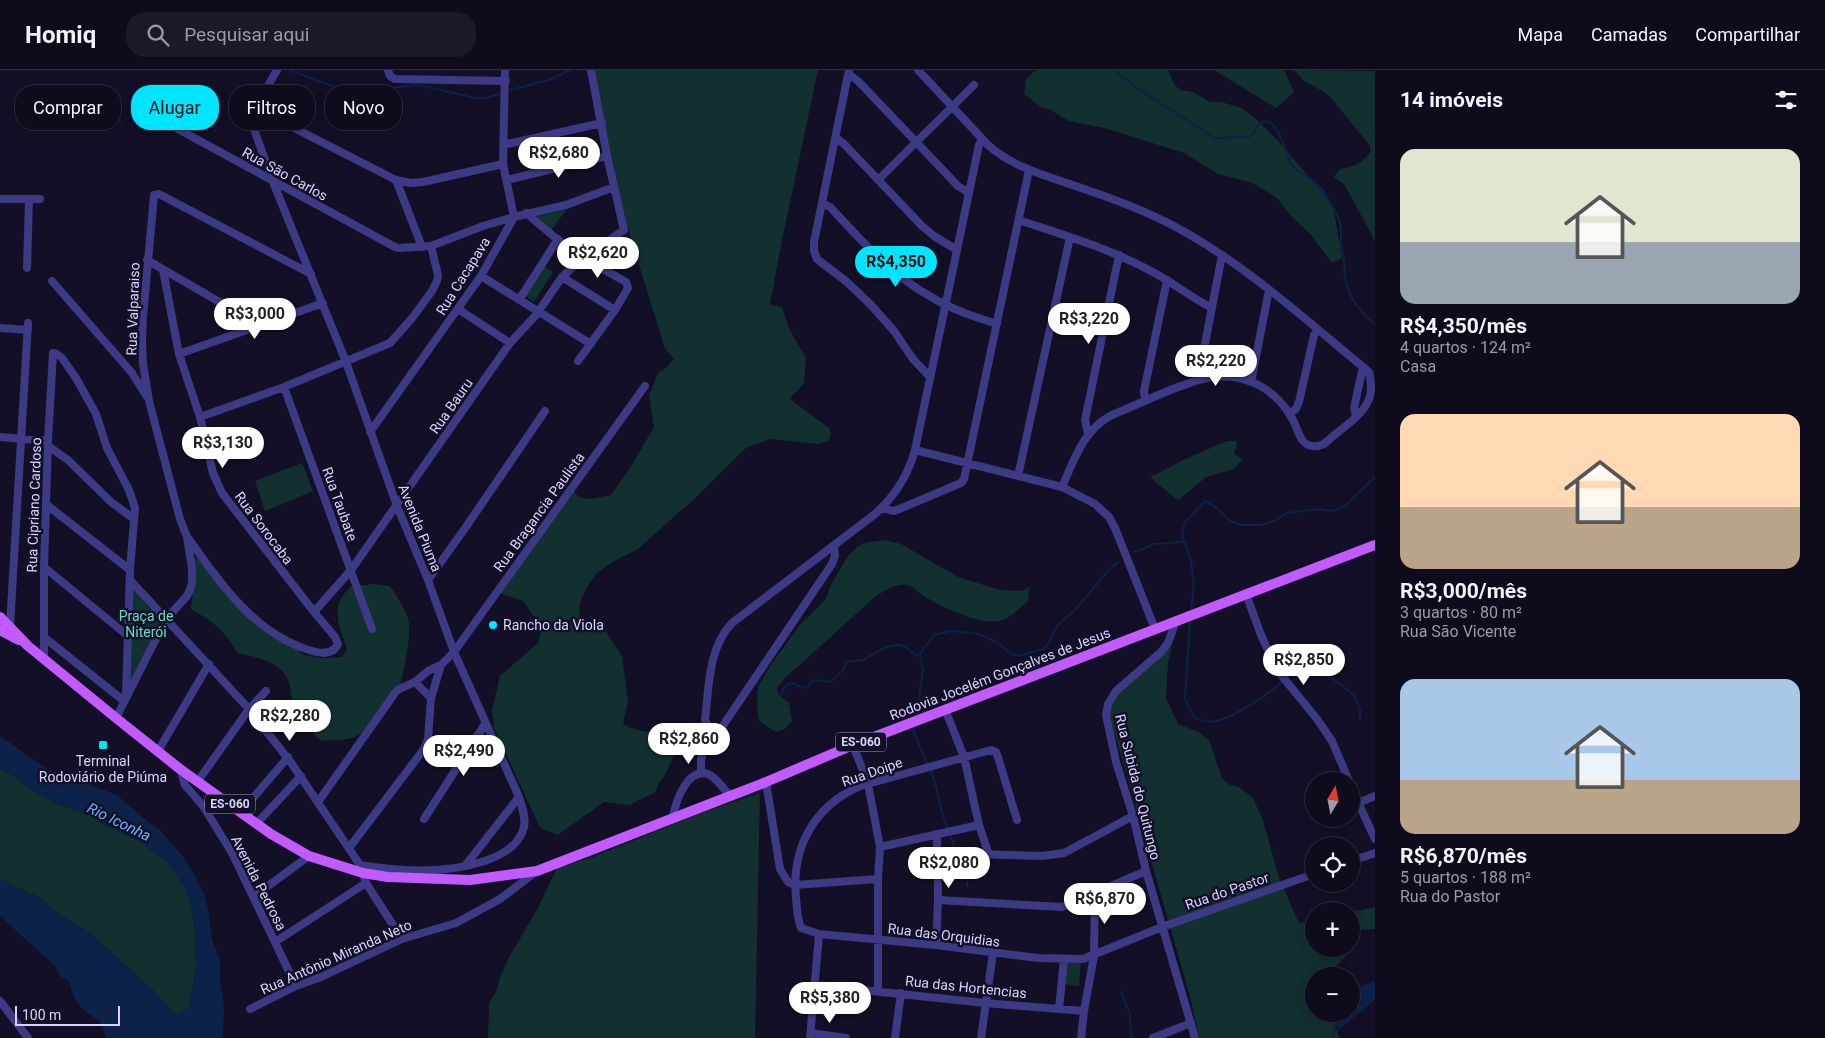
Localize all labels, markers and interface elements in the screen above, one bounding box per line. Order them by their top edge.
search box [126,12,476,57]
text: Homiq [25,21,96,49]
icon: search [144,21,172,49]
text: Pesquisar aqui [184,23,309,46]
text: Mapa [1518,24,1563,45]
text: Camadas [1591,24,1667,45]
text: Compartilhar [1695,24,1800,45]
chip: Comprar [15,85,121,130]
chip: Alugar [131,85,219,130]
chip: Filtros [229,85,315,130]
chip: Novo [325,85,402,130]
icon: filters [1772,86,1800,114]
text: 14 imóveis [1400,88,1503,112]
pin: R$2,680 [513,136,605,179]
text: R$2,680 [529,143,589,162]
street label: Rua São Carlos [240,144,330,204]
icon: home [1555,182,1645,272]
street label: Rua Cacapava [433,234,493,318]
pin: R$2,620 [552,236,644,279]
text: R$2,620 [568,243,628,262]
pin: R$4,350 [850,246,942,288]
text: R$4,350 [866,252,926,271]
street label: Rua Valparaiso [123,262,143,356]
pin: R$3,000 [209,298,301,340]
pin: R$3,220 [1043,302,1135,345]
text: R$3,000 [225,304,285,323]
text: R$3,220 [1059,309,1119,328]
text: R$4,350/mês [1400,314,1527,338]
text: 4 quartos · 124 m² [1400,338,1531,357]
pin: R$2,220 [1170,344,1262,387]
text: R$2,220 [1186,351,1246,370]
text: Casa [1400,357,1436,376]
street label: Rua Bauru [426,375,476,437]
pin: R$3,130 [177,426,269,469]
text: R$3,130 [193,433,253,452]
street label: Rua Cipriano Cardoso [24,437,44,573]
icon: home [1555,447,1645,537]
street label: Rua Bragancia Paulista [490,449,588,575]
street label: Rua Taubate [319,465,361,543]
street label: Avenida Piuma [395,482,445,574]
street label: Rua Sorocaba [232,489,296,567]
text: R$3,000/mês [1400,579,1527,603]
text: 3 quartos · 80 m² [1400,603,1522,622]
park label: Praça de Niterói [119,608,173,640]
place label: Rancho da Viola [503,617,604,633]
marker: Rancho da Viola [487,619,499,631]
text: Rua São Vicente [1400,622,1516,641]
street label: Rodovia Jocelém Gonçalves de Jesus [887,624,1113,724]
pin: R$2,850 [1258,644,1350,686]
text: R$2,850 [1274,650,1334,669]
pin: R$2,280 [244,700,336,742]
text: R$2,280 [260,706,320,725]
street label: Rua Subida do Quitungo [1112,712,1164,862]
icon: home [1555,712,1645,802]
pin: R$2,860 [643,722,735,765]
text: R$2,860 [659,729,719,748]
road number: ES-060 [836,732,886,752]
pin: R$2,490 [418,734,510,777]
marker: Terminal Rodoviário de Piúma [97,739,109,751]
text: R$2,490 [434,741,494,760]
place label: Terminal Rodoviário de Piúma [39,753,167,785]
street label: Rua Doipe [839,754,905,790]
north arrow [1305,772,1360,828]
map controls [1305,772,1360,1022]
road number: ES-060 [205,794,255,814]
water label: Rio Iconha [84,799,154,845]
street label: Avenida Pedrosa [228,833,290,933]
button: locate [1305,837,1360,892]
text: R$6,870/mês [1400,844,1527,868]
pin: R$2,080 [903,846,995,889]
text: R$2,080 [919,853,979,872]
text: 5 quartos · 188 m² [1400,868,1531,887]
street label: Rua do Pastor [1183,869,1271,913]
pin: R$6,870 [1059,882,1151,925]
text: Rua do Pastor [1400,887,1500,906]
text: R$6,870 [1075,889,1135,908]
button: + [1305,902,1360,957]
street label: Rua Antônio Miranda Neto [258,916,414,998]
street label: Rua das Orquidias [887,920,1001,950]
button: − [1305,967,1360,1022]
street label: Rua das Hortencias [904,973,1028,1001]
pin: R$5,380 [784,982,876,1024]
text: R$5,380 [800,988,860,1007]
scale bar [15,1003,120,1026]
text: 100 m [22,1007,61,1023]

